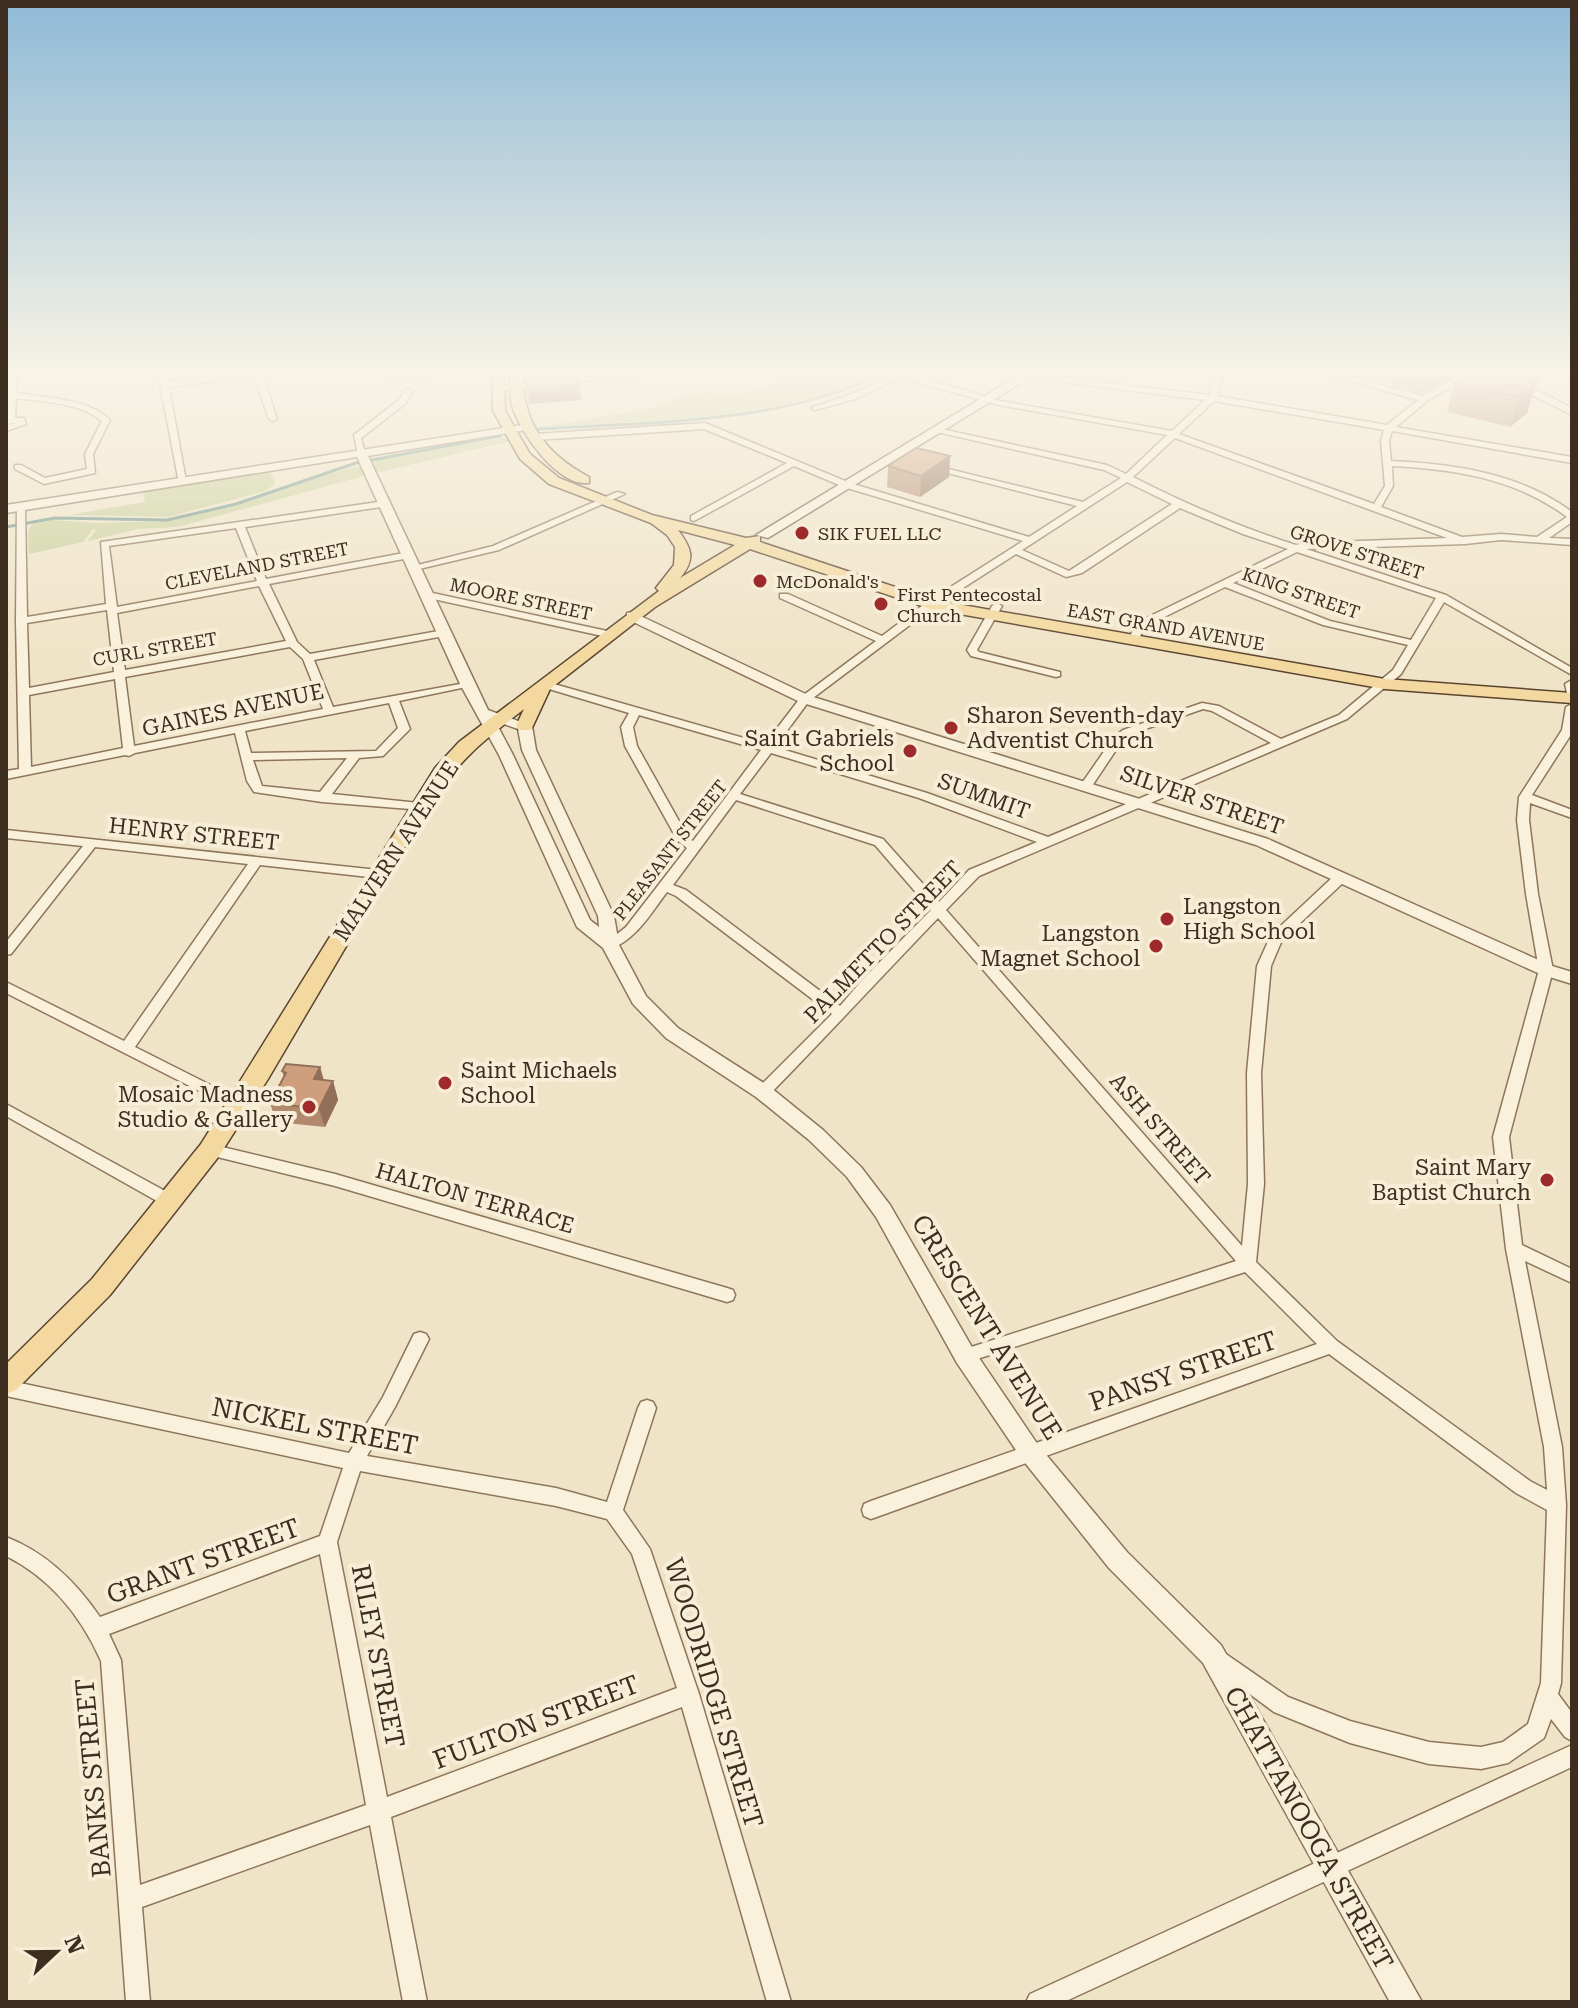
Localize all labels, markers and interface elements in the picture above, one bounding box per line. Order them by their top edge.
street label: GROVE STREET [1287,520,1427,584]
place label: SIK FUEL LLC [818,523,941,544]
marker: SIK FUEL LLC [793,524,811,542]
street label: CLEVELAND STREET [163,538,351,594]
street label: KING STREET [1239,563,1363,623]
place label: McDonald's [776,571,879,592]
marker: McDonald's [751,572,769,590]
street label: MOORE STREET [448,574,594,624]
place label: First Pentecostal Church [897,584,1042,626]
marker: First Pentecostal Church [872,595,890,613]
street label: EAST GRAND AVENUE [1066,599,1266,655]
street label: CURL STREET [91,628,219,670]
street label: GAINES AVENUE [140,679,326,741]
place label: Sharon Seventh-day Adventist Church [967,703,1184,753]
marker: Sharon Seventh-day Adventist Church [942,719,960,737]
place label: Saint Gabriels School [745,726,894,776]
marker: Saint Gabriels School [901,742,919,760]
street label: MALVERN AVENUE [328,756,464,946]
street label: SILVER STREET [1117,760,1287,840]
street label: SUMMIT [935,768,1033,824]
street label: PLEASANT STREET [609,776,731,924]
street label: HENRY STREET [108,813,280,855]
street label: PALMETTO STREET [799,856,967,1028]
place label: Langston High School [1183,894,1315,944]
marker: Langston High School [1158,910,1176,928]
place label: Langston Magnet School [980,921,1140,971]
marker: Langston Magnet School [1147,937,1165,955]
place label: Saint Michaels School [461,1058,617,1108]
street label: ASH STREET [1105,1068,1215,1190]
marker: Saint Michaels School [436,1074,454,1092]
place label: Mosaic Madness Studio & Gallery [118,1082,293,1132]
marker: Mosaic Madness Studio & Gallery [300,1098,318,1116]
place label: Saint Mary Baptist Church [1372,1155,1531,1205]
street label: HALTON TERRACE [373,1158,577,1238]
marker: Saint Mary Baptist Church [1538,1171,1556,1189]
street label: CRESCENT AVENUE [906,1209,1068,1445]
street label: PANSY STREET [1085,1325,1281,1417]
street label: NICKEL STREET [209,1391,421,1461]
street label: GRANT STREET [102,1512,304,1610]
street label: WOODRIDGE STREET [659,1555,769,1831]
street label: RILEY STREET [345,1562,411,1750]
street label: FULTON STREET [429,1669,643,1775]
street label: BANKS STREET [69,1677,117,1879]
street label: CHATTANOOGA STREET [1219,1681,1399,1975]
north arrow [16,1912,96,1992]
text: N [59,1932,89,1957]

